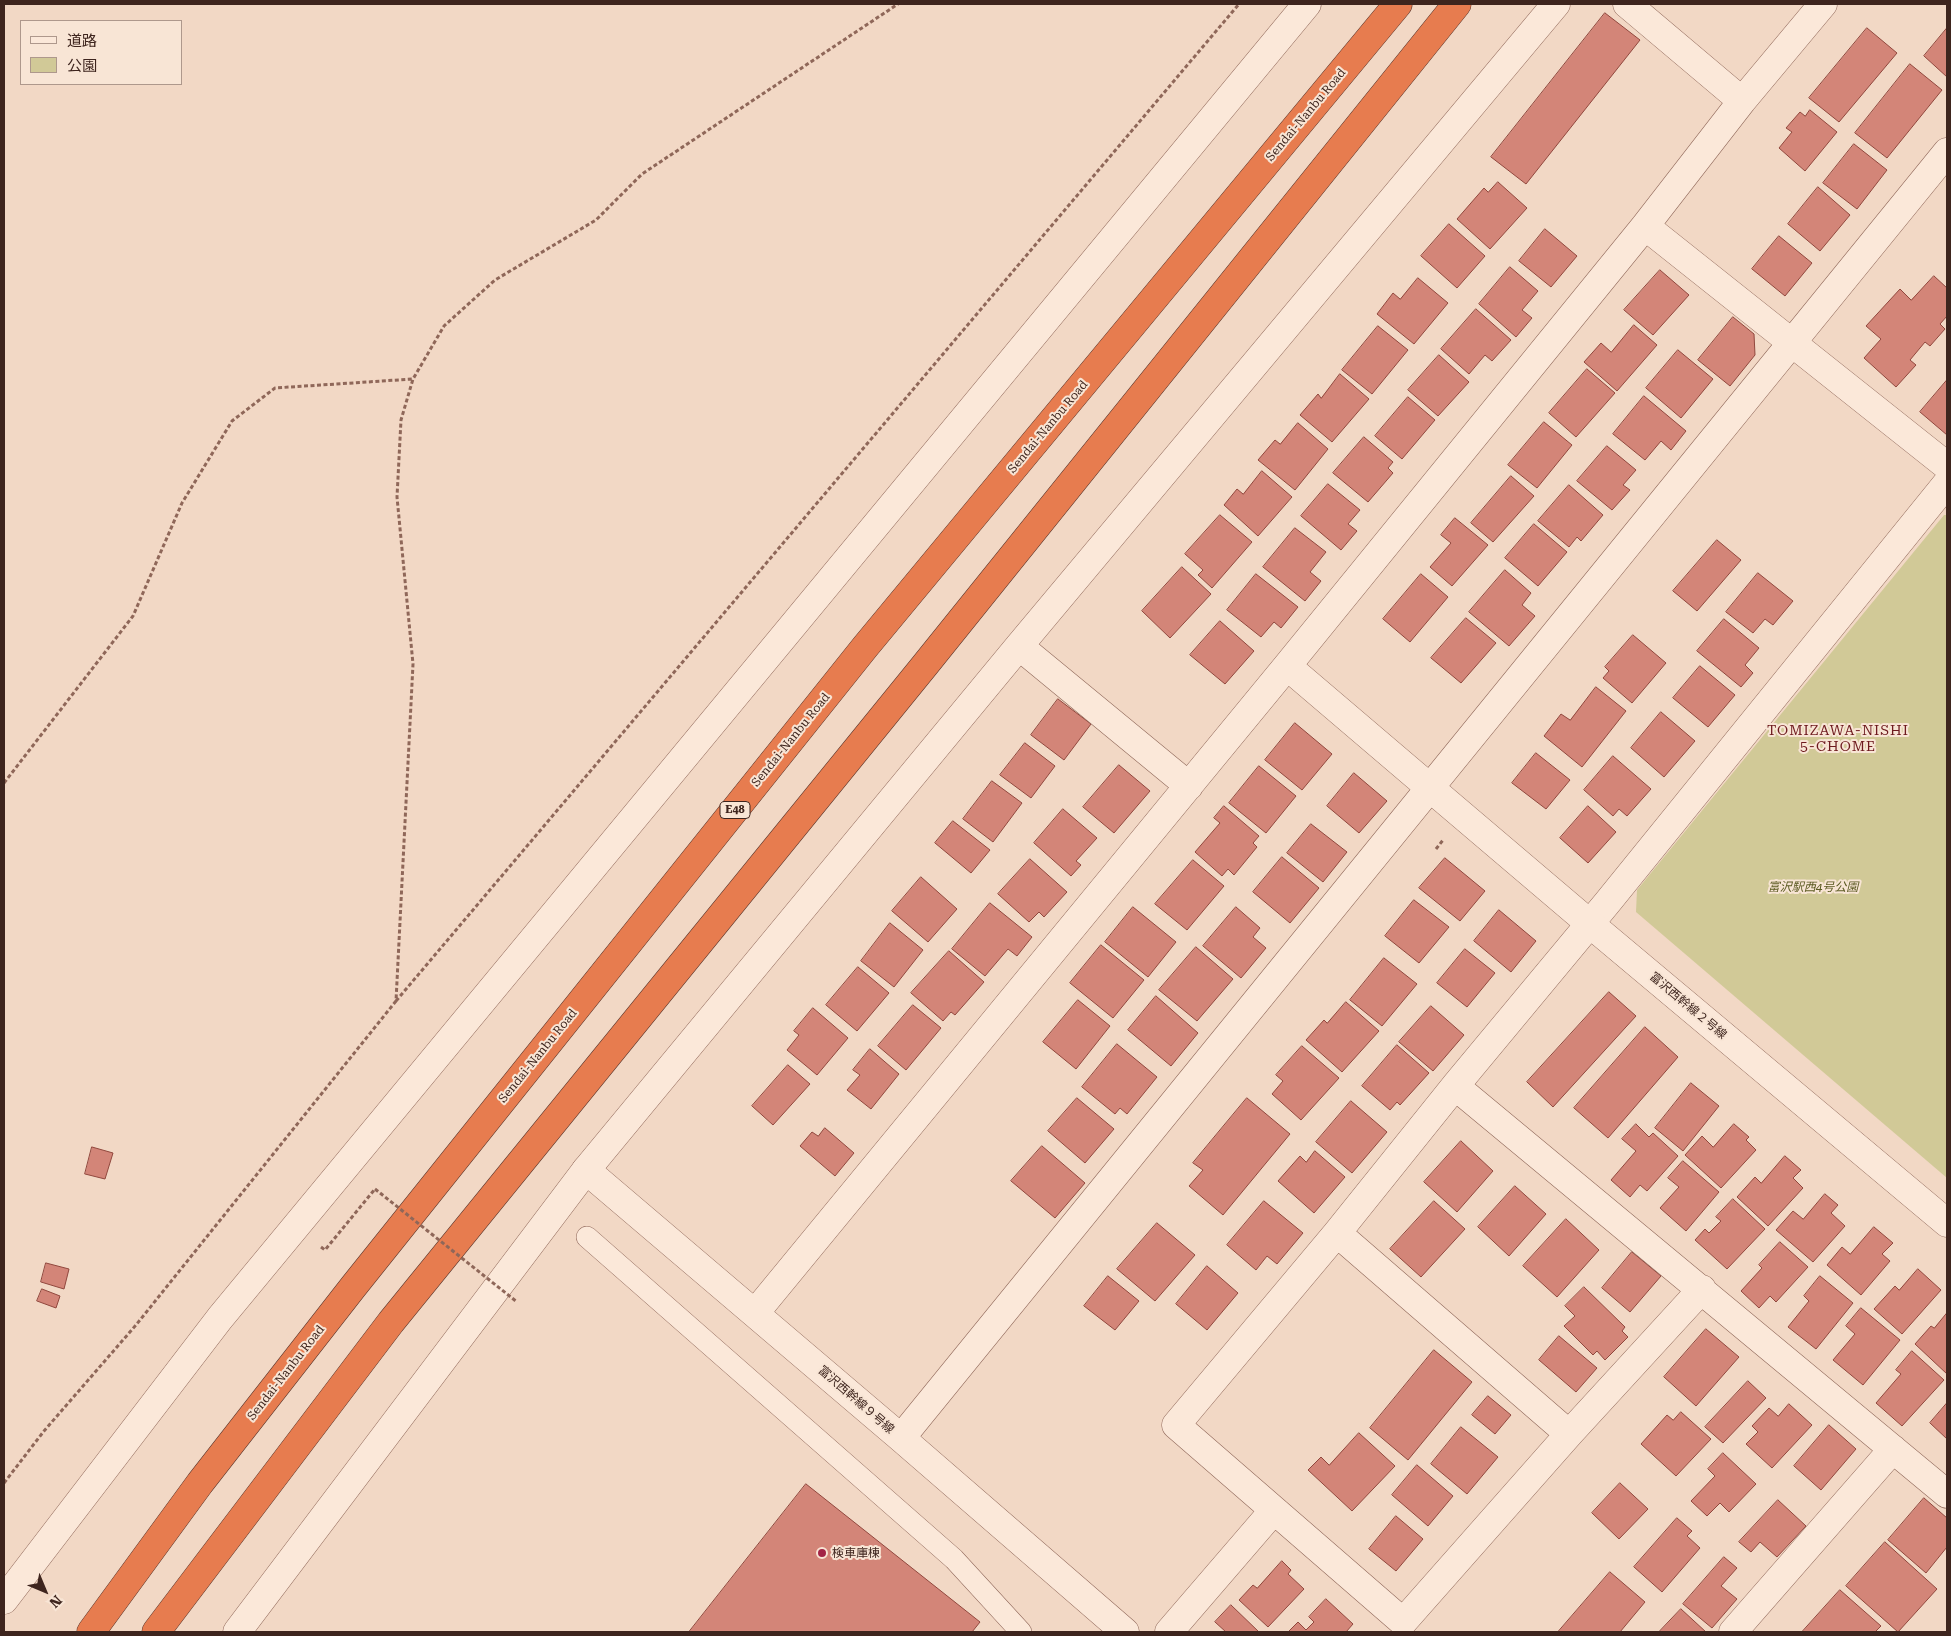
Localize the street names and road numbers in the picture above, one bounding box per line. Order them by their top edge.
street label: Sendai-Nanbu Road [1263,66,1349,164]
street label: Sendai-Nanbu Road [1005,378,1091,476]
street label: Sendai-Nanbu Road [749,690,833,790]
road number: E48 [720,802,750,818]
street label: 富沢西幹線２号線 [1647,970,1729,1042]
street label: Sendai-Nanbu Road [496,1006,580,1106]
street label: Sendai-Nanbu Road [244,1323,328,1423]
street label: 富沢西幹線９号線 [815,1363,897,1437]

